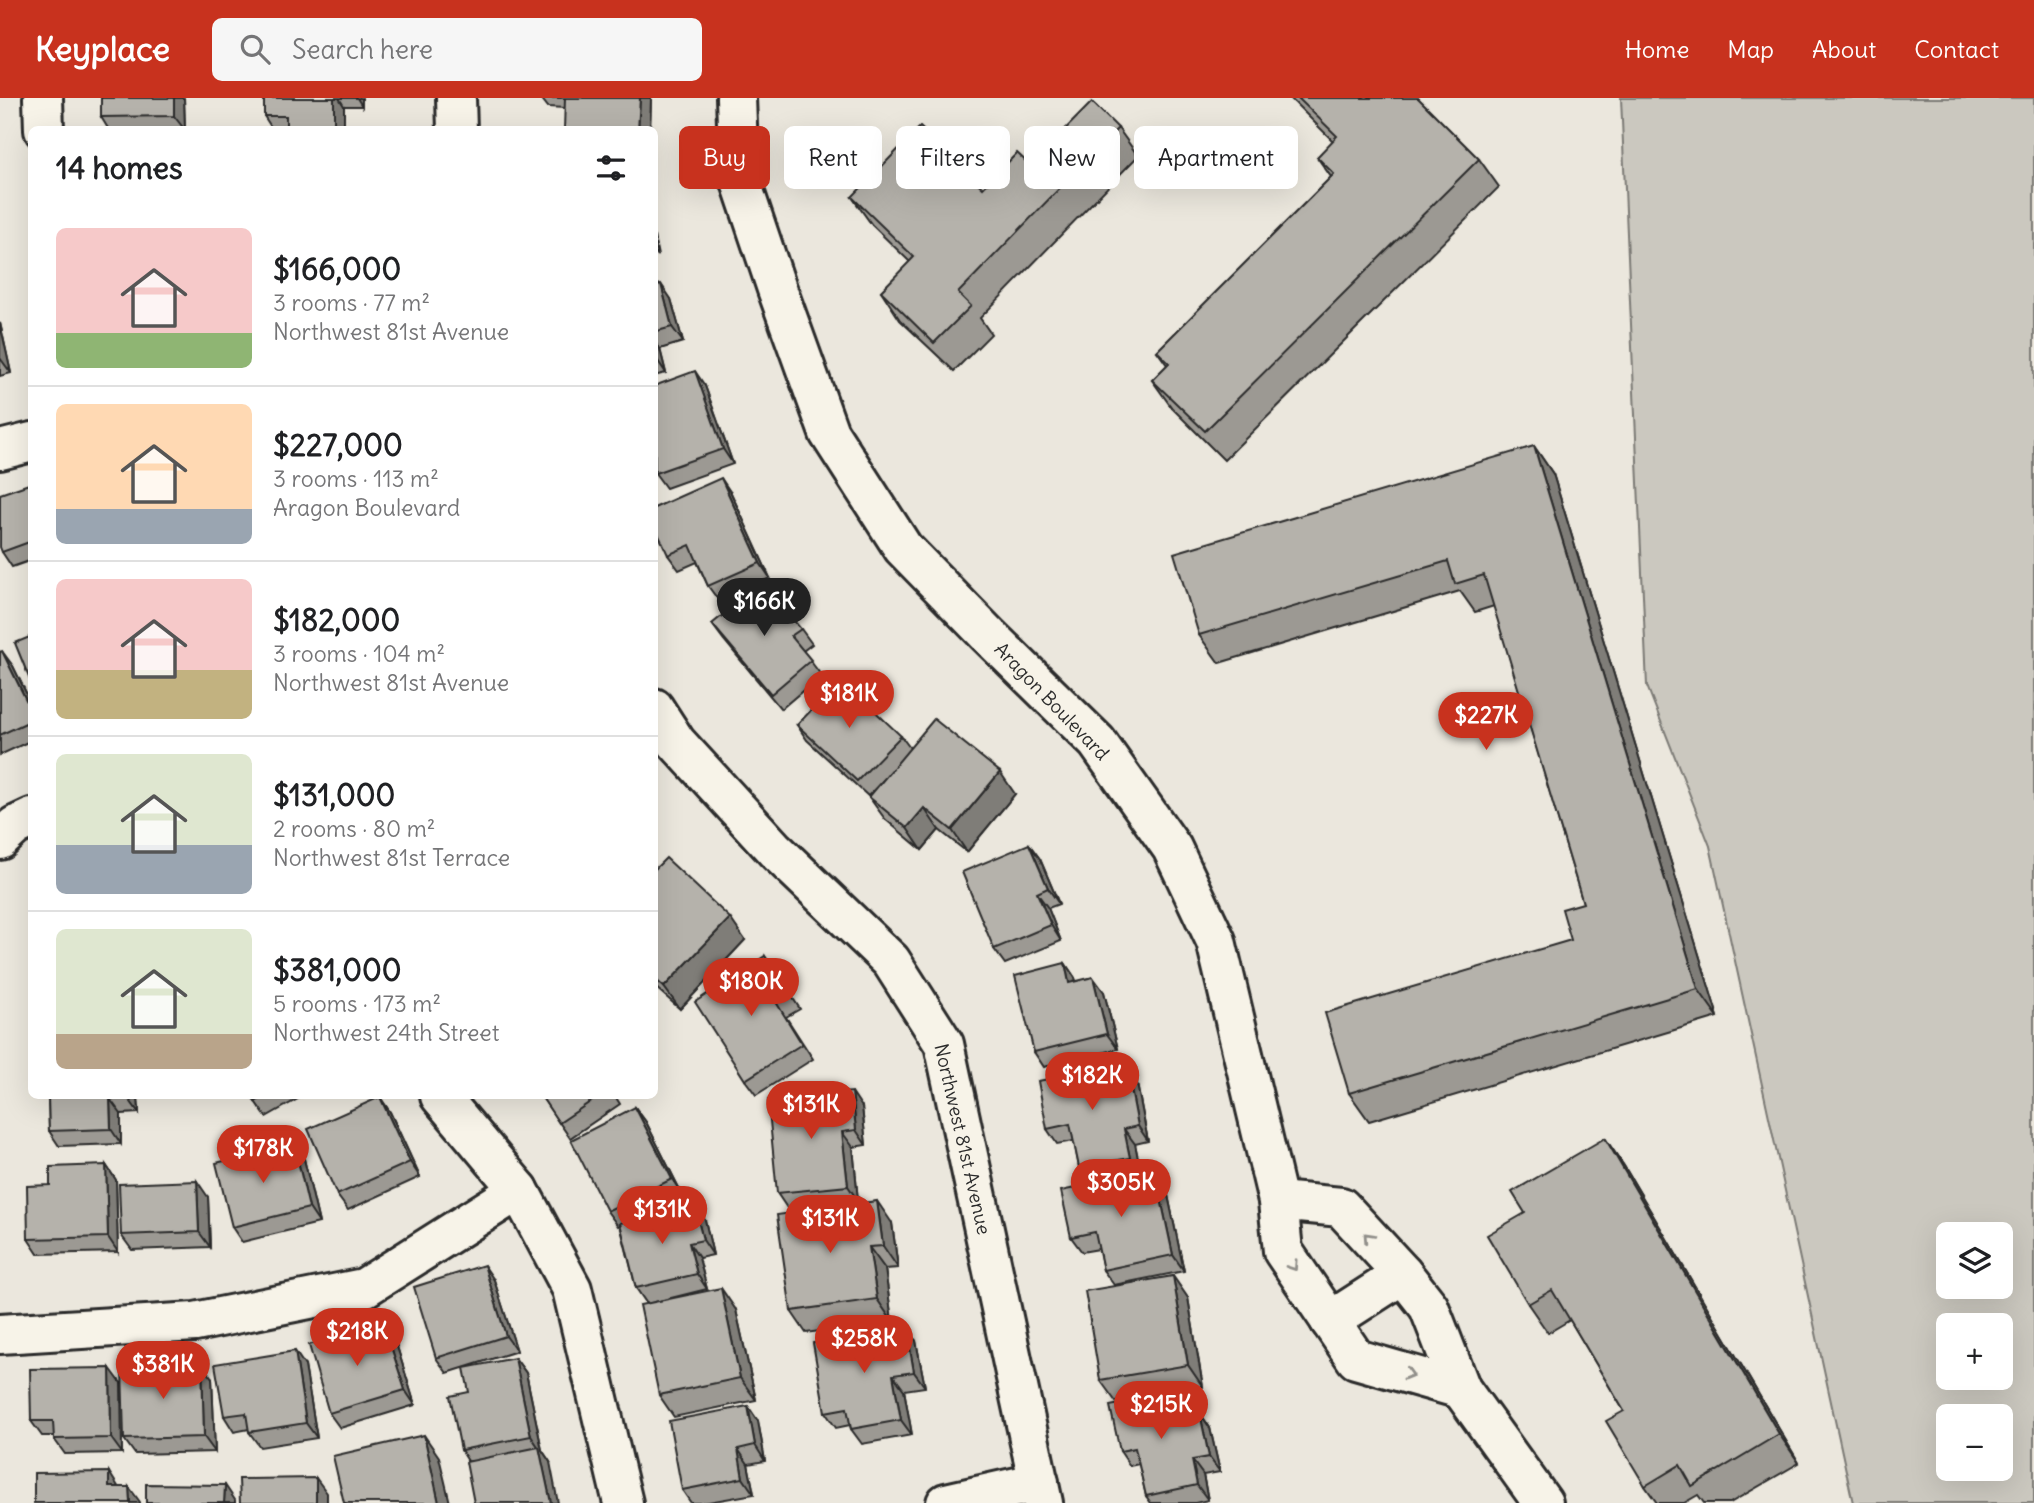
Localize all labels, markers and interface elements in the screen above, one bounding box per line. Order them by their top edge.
search box [212,18,702,81]
text: Keyplace [35,28,170,70]
icon: search [236,30,274,68]
text: Search here [292,33,433,66]
text: Home [1625,34,1689,64]
text: Map [1727,34,1774,64]
text: About [1812,34,1876,64]
text: Contact [1914,34,1999,64]
chip: Buy [679,126,770,189]
chip: Rent [784,126,882,189]
chip: Filters [896,126,1010,189]
chip: New [1024,126,1120,189]
chip: Apartment [1134,126,1298,189]
text: 14 homes [56,149,183,187]
icon: filters [592,149,630,187]
text: $166,000 [273,250,401,288]
icon: home [112,256,196,340]
text: 3 rooms · 77 m² [273,288,430,317]
text: Northwest 81st Avenue [273,317,509,346]
text: $227,000 [273,426,403,464]
icon: home [112,432,196,516]
text: 3 rooms · 113 m² [273,464,439,493]
text: Aragon Boulevard [273,493,460,522]
pin: $166K [715,578,813,638]
text: $166K [733,586,795,615]
text: $182,000 [273,601,400,639]
icon: home [112,607,196,691]
street label: Aragon Boulevard [990,637,1114,765]
text: 3 rooms · 104 m² [273,639,445,668]
text: Northwest 81st Avenue [273,668,509,697]
pin: $181K [800,670,898,730]
text: $181K [820,678,878,707]
pin: $227K [1437,692,1535,752]
text: $227K [1454,700,1518,729]
text: $131,000 [273,776,395,814]
icon: home [112,782,196,866]
text: 2 rooms · 80 m² [273,814,435,843]
text: Northwest 81st Terrace [273,843,510,872]
text: $381,000 [273,951,401,989]
icon: home [112,957,196,1041]
pin: $180K [702,958,800,1018]
text: $180K [719,966,783,995]
text: 5 rooms · 173 m² [273,989,441,1018]
text: Northwest 24th Street [273,1018,499,1047]
street label: Northwest 81st Avenue [929,1041,997,1237]
pin: $182K [1043,1052,1141,1112]
text: $182K [1061,1060,1123,1089]
pin: $131K [762,1082,860,1141]
text: $131K [782,1089,840,1118]
pin: $178K [214,1126,312,1185]
text: $178K [233,1133,293,1162]
pin: $305K [1072,1160,1170,1219]
text: $305K [1087,1167,1155,1196]
pin: $131K [613,1186,711,1246]
text: $131K [633,1194,691,1223]
pin: $131K [781,1196,879,1255]
text: $131K [801,1203,859,1232]
map controls [1936,1222,2013,1481]
button: layers [1936,1222,2013,1299]
one-way arrow [1364,1232,1377,1245]
one-way arrow [1285,1258,1297,1271]
pin: $218K [308,1308,406,1368]
button: + [1936,1313,2013,1390]
text: $218K [326,1316,388,1345]
pin: $258K [815,1316,913,1375]
text: $258K [831,1323,897,1352]
pin: $381K [114,1342,212,1401]
text: $381K [132,1349,194,1378]
one-way arrow [1402,1366,1414,1380]
pin: $215K [1112,1382,1210,1441]
text: $215K [1130,1389,1192,1418]
button: − [1936,1404,2013,1481]

